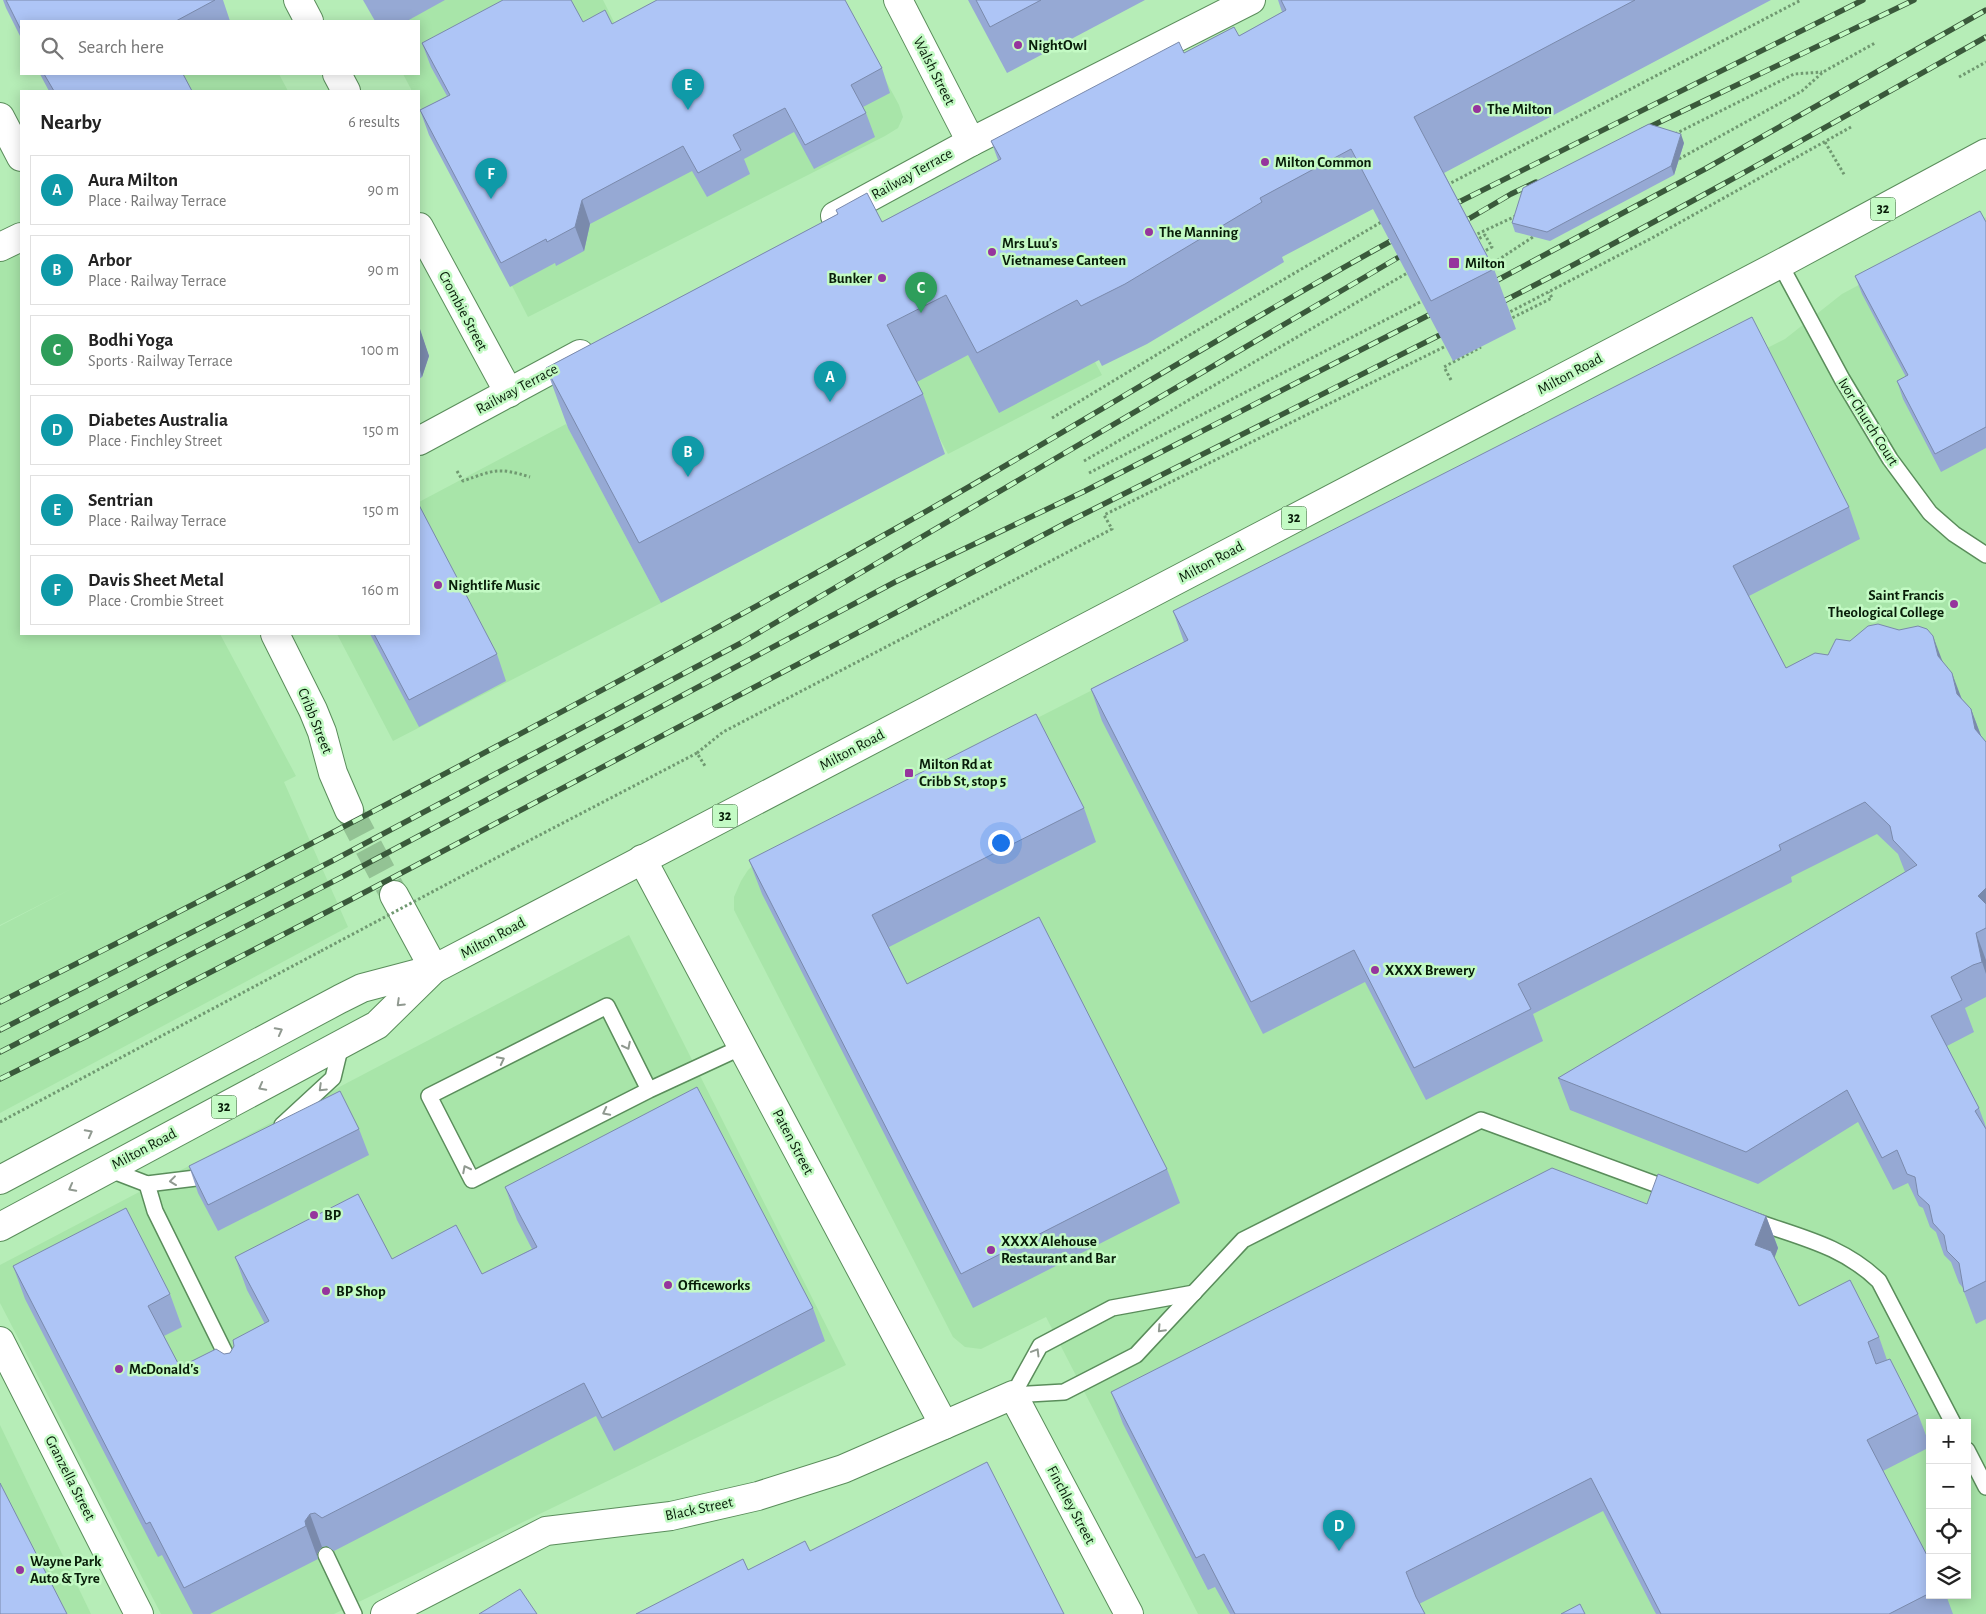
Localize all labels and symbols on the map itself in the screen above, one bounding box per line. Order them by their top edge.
street label: Walsh Street [910,34,958,108]
place label: NightOwl [1028,38,1087,53]
marker: NightOwl [1012,39,1024,51]
pin: E [672,69,704,110]
place label: The Milton [1487,102,1552,117]
marker: The Milton [1471,103,1483,115]
street label: Railway Terrace [869,146,955,202]
place label: Milton Common [1275,155,1372,170]
marker: Milton Common [1259,156,1271,168]
pin: F [475,158,507,199]
road number: 32 [1870,198,1896,220]
place label: The Manning [1159,225,1239,240]
marker: The Manning [1143,226,1155,238]
place label: Mrs Luu's Vietnamese Canteen [1002,236,1126,268]
marker: Mrs Luu's Vietnamese Canteen [986,246,998,258]
marker: Milton [1447,256,1461,270]
place label: Milton [1465,256,1505,271]
street label: Crombie Street [436,269,490,353]
place label: Bunker [828,271,873,286]
marker: Bunker [876,272,888,284]
pin: C [905,272,937,313]
street label: Milton Road [1535,351,1605,397]
street label: Railway Terrace [474,361,560,417]
pin: A [814,361,846,402]
street label: Ivor Church Court [1835,376,1901,469]
pin: B [672,436,704,477]
road number: 32 [1282,506,1306,530]
street label: Milton Road [1176,539,1246,585]
place label: Nightlife Music [448,578,540,593]
marker: Nightlife Music [432,579,444,591]
place label: Saint Francis Theological College [1828,588,1944,620]
marker: Saint Francis Theological College [1948,598,1960,610]
street label: Cribb Street [295,686,335,756]
street label: Milton Road [817,727,887,773]
place label: Milton Rd at Cribb St, stop 5 [919,757,1006,789]
marker: Milton Rd at Cribb St, stop 5 [903,767,915,779]
road number: 32 [712,804,738,828]
your location [988,830,1014,856]
street label: Milton Road [458,915,528,961]
place label: XXXX Brewery [1385,963,1475,978]
marker: XXXX Brewery [1369,964,1381,976]
one-way arrow [396,997,405,1006]
one-way arrow [274,1027,283,1037]
one-way arrow [621,1040,631,1049]
one-way arrow [496,1056,505,1066]
one-way arrow [258,1081,267,1091]
one-way arrow [319,1082,328,1091]
road number: 32 [212,1096,236,1118]
one-way arrow [602,1106,611,1116]
street label: Paten Street [770,1107,816,1177]
street label: Milton Road [109,1126,179,1172]
one-way arrow [84,1129,93,1139]
one-way arrow [462,1165,472,1174]
one-way arrow [168,1175,176,1186]
one-way arrow [68,1182,77,1192]
place label: BP [324,1208,342,1223]
marker: BP [308,1209,320,1221]
place label: XXXX Alehouse Restaurant and Bar [1001,1234,1117,1266]
marker: XXXX Alehouse Restaurant and Bar [985,1244,997,1256]
place label: Officeworks [678,1278,750,1293]
marker: Officeworks [662,1279,674,1291]
place label: BP Shop [336,1284,386,1299]
marker: BP Shop [320,1285,332,1297]
one-way arrow [1157,1323,1166,1332]
one-way arrow [1030,1349,1040,1358]
place label: McDonald's [129,1362,199,1377]
marker: McDonald's [113,1363,125,1375]
street label: Granzella Street [42,1433,98,1523]
street label: Finchley Street [1044,1463,1098,1547]
street label: Black Street [664,1494,735,1524]
pin: D [1323,1510,1355,1551]
place label: Wayne Park Auto & Tyre [30,1554,102,1586]
marker: Wayne Park Auto & Tyre [14,1564,26,1576]

